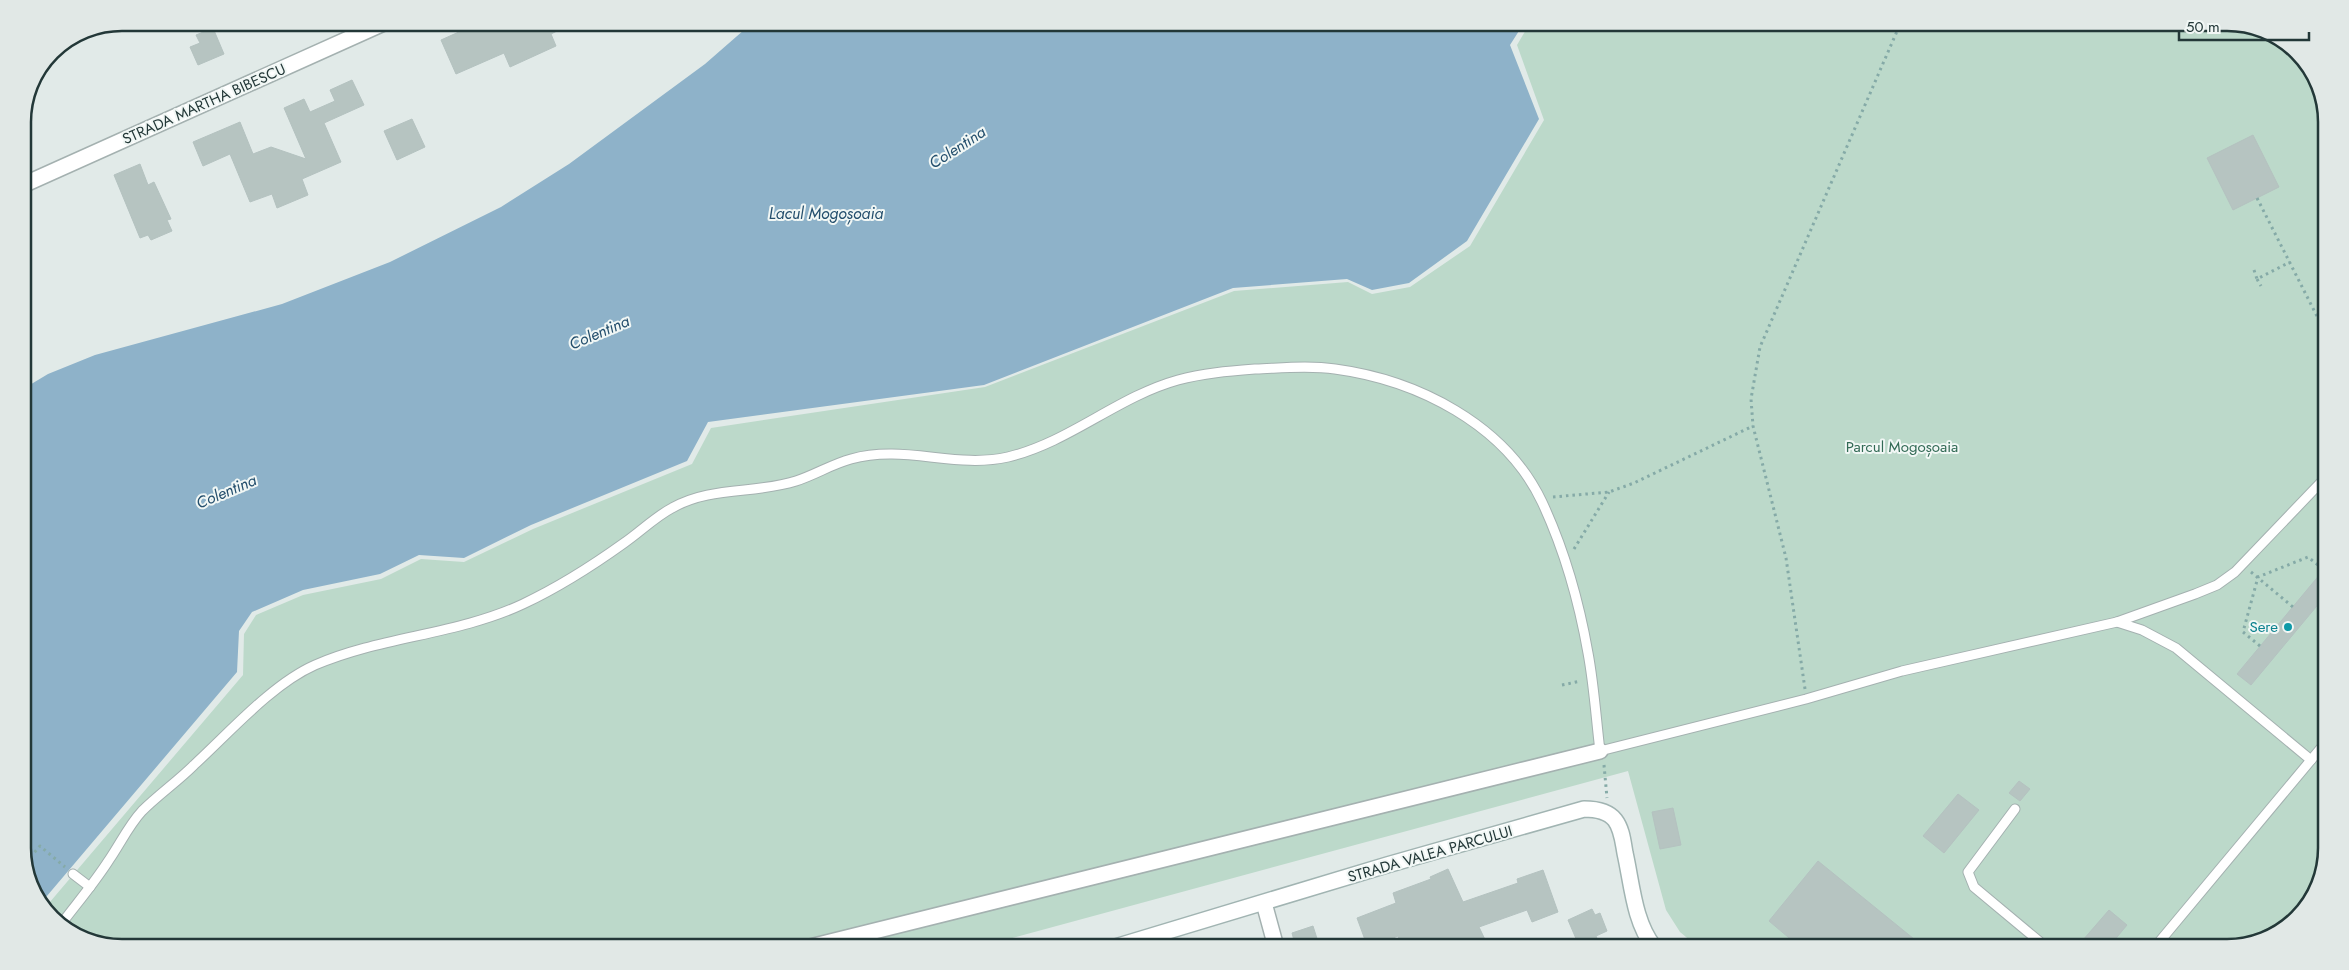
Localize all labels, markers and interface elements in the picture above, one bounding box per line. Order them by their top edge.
scale bar [2179,10,2309,42]
text: 50 m [2186,16,2220,38]
street label: STRADA MARTHA BIBESCU [119,58,289,150]
water label: Colentina [924,120,990,174]
water label: Lacul Mogoșoaia [769,202,883,225]
water label: Colentina [565,309,633,355]
park label: Parcul Mogoșoaia [1846,436,1958,458]
water label: Colentina [192,468,260,514]
place label: Sere [2249,616,2278,638]
marker: Sere [2282,621,2294,633]
street label: STRADA VALEA PARCULUI [1345,820,1515,888]

